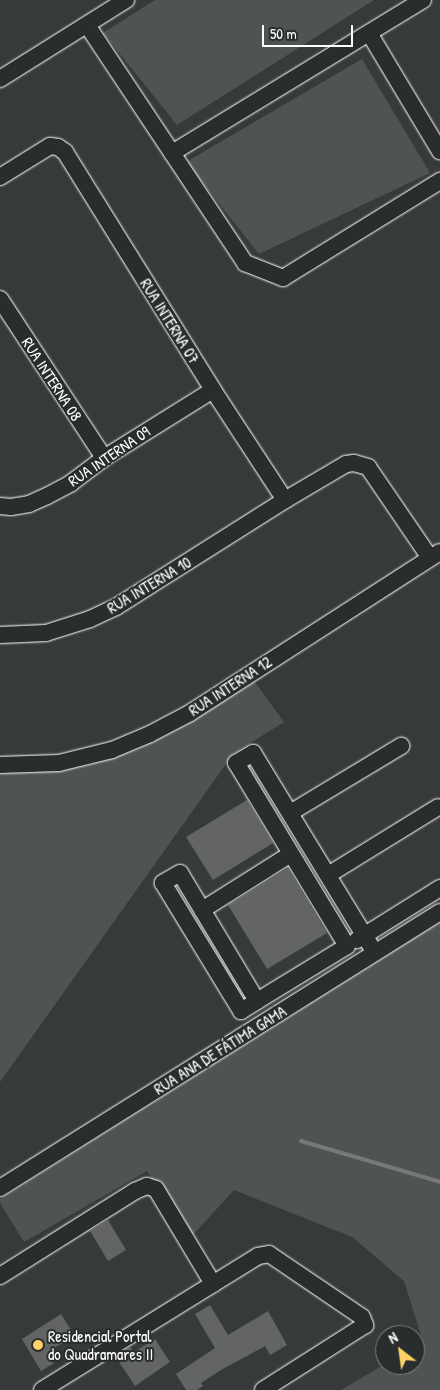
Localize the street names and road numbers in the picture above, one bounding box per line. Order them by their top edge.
street label: RUA INTERNA 07 [136,275,204,367]
street label: RUA INTERNA 08 [18,334,86,424]
street label: RUA INTERNA 09 [64,422,154,490]
street label: RUA INTERNA 10 [104,552,194,618]
street label: RUA INTERNA 12 [185,652,275,720]
street label: RUA ANA DE FÁTIMA GAMA [150,1001,290,1099]

